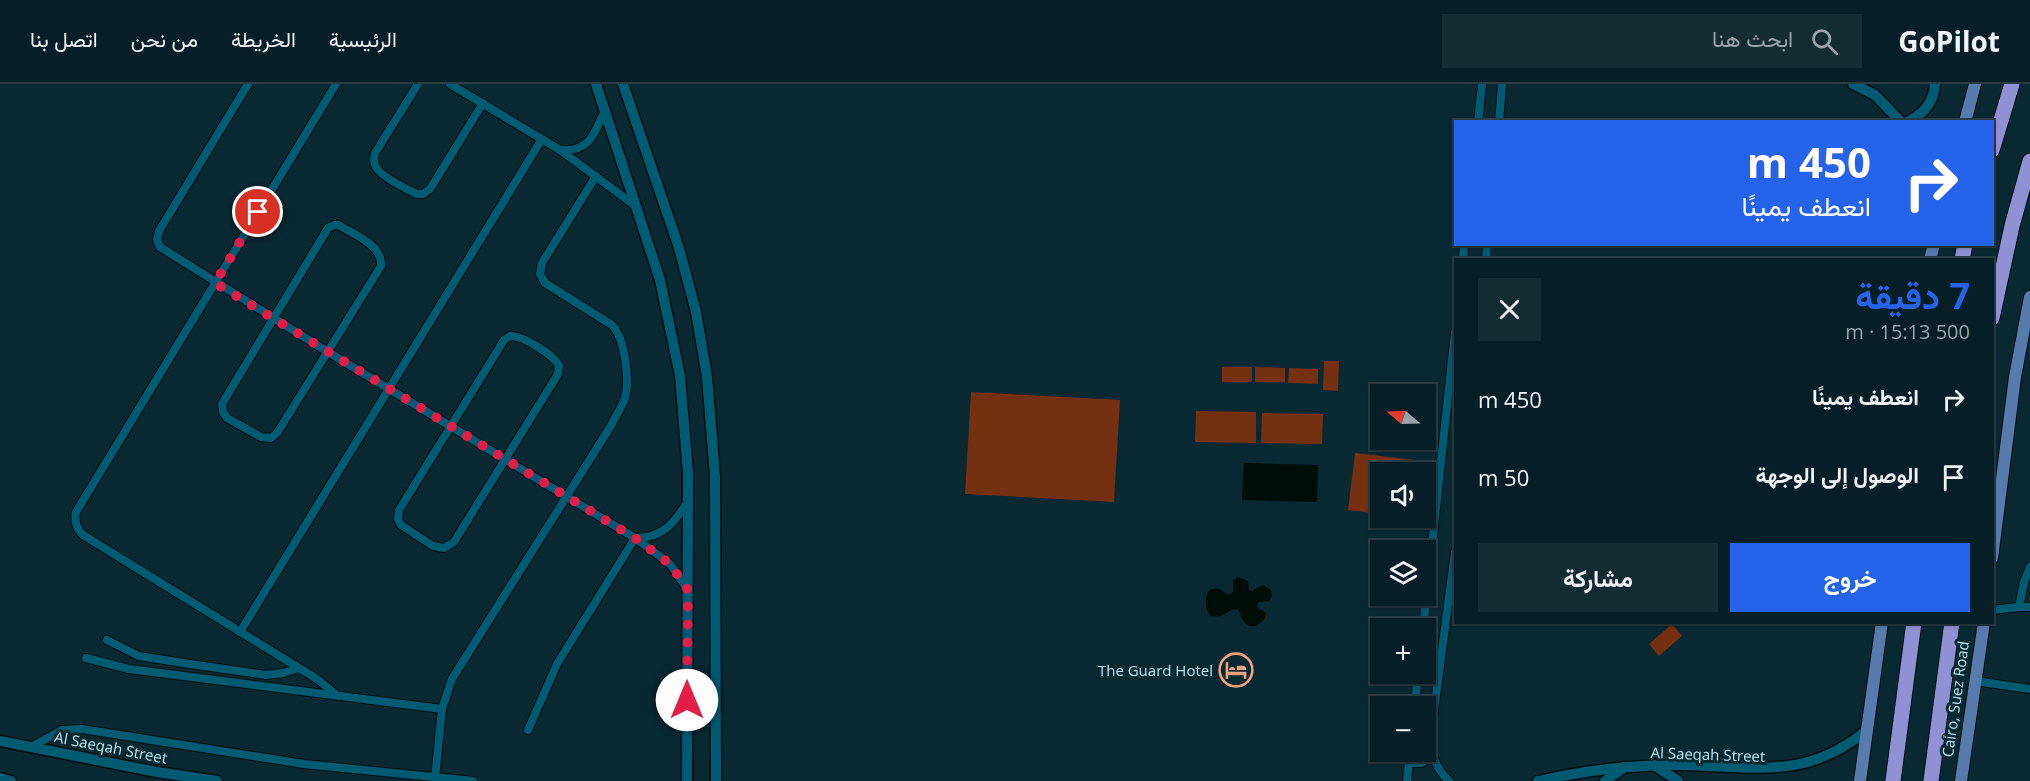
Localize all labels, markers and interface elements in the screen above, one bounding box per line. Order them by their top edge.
search box [1442,14,1862,68]
text: GoPilot [1898,22,2000,60]
text: ابحث هنا [1712,23,1793,53]
text: اتصل بنا [30,25,98,53]
text: من نحن [131,25,198,53]
text: الخريطة [231,25,296,53]
text: الرئيسية [329,25,397,53]
icon: search [1808,25,1841,58]
text: 450 m [1747,133,1871,190]
icon: right [1892,144,1970,222]
pin [232,186,283,237]
text: انعطف يمينًا [1741,187,1871,224]
icon: arrive [241,195,274,228]
text: 7 دقيقة [1855,271,1970,320]
button: close [1478,278,1541,341]
text: 500 m · 15:13 [1845,318,1970,345]
text: انعطف يمينًا [1812,381,1919,411]
icon: right [1937,383,1970,416]
north arrow [1370,384,1436,450]
map controls [1370,384,1436,762]
text: 450 m [1478,384,1542,414]
text: الوصول إلى الوجهة [1755,459,1919,489]
icon: arrive [1937,461,1970,494]
button: sound [1370,462,1436,528]
text: 50 m [1478,462,1529,492]
button: layers [1370,540,1436,606]
button: مشاركة [1478,543,1718,612]
button: خروج [1730,543,1970,612]
button: + [1370,618,1436,684]
street label: Cairo, Suez Road [1937,640,1973,758]
hotel icon: The Guard Hotel [1218,652,1254,688]
place label: The Guard Hotel [1098,660,1213,680]
position arrow [655,668,719,732]
button: − [1370,696,1436,762]
street label: Al Saeqah Street [53,726,169,768]
street label: Al Saeqah Street [1650,742,1766,766]

